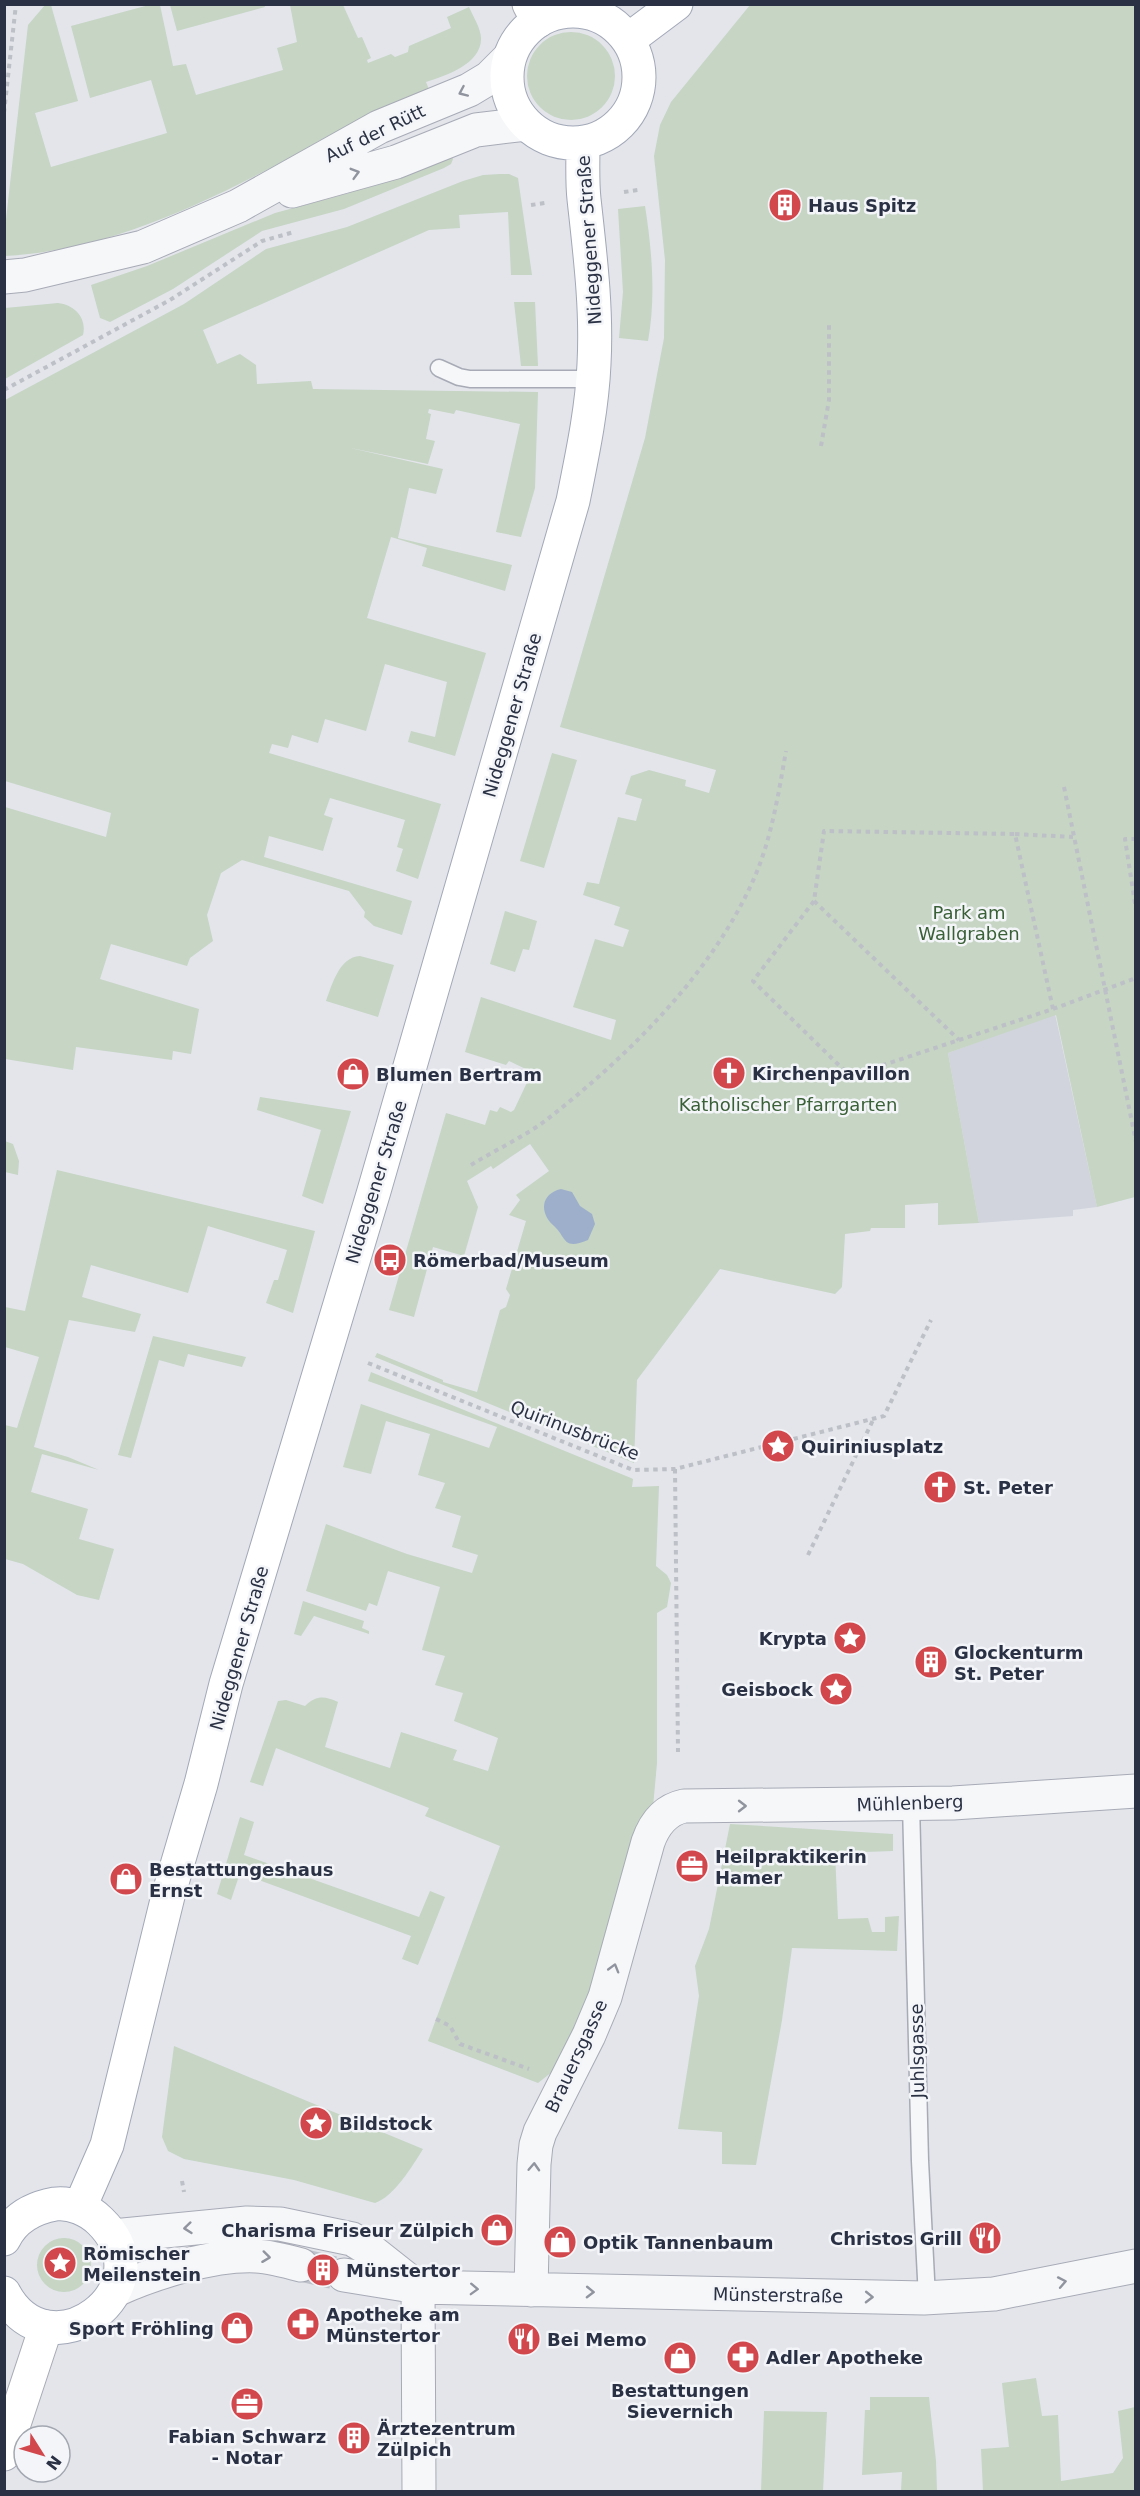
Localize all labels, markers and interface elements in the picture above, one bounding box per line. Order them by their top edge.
one-way arrow [458,85,469,97]
street label: Auf der Rütt [322,100,428,166]
street label: Nideggener Straße [573,155,605,325]
one-way arrow [350,168,360,181]
building icon: Haus Spitz [767,187,803,223]
place label: Haus Spitz [808,195,916,216]
street label: Nideggener Straße [479,630,545,800]
park label: Park am Wallgraben [918,902,1020,944]
church icon: Kirchenpavillon [711,1055,747,1091]
shop icon: Blumen Bertram [335,1056,371,1092]
place label: Kirchenpavillon [752,1063,910,1084]
place label: Blumen Bertram [376,1064,542,1085]
park label: Katholischer Pfarrgarten [679,1094,897,1115]
street label: Nideggener Straße [341,1098,411,1266]
bus stop icon: Römerbad/Museum [372,1242,408,1278]
place label: Römerbad/Museum [413,1250,609,1271]
street label: Quirinusbrücke [508,1396,642,1464]
place icon: Quiriniusplatz [760,1428,796,1464]
place label: Quiriniusplatz [801,1436,943,1457]
church icon: St. Peter [922,1469,958,1505]
place label: St. Peter [963,1477,1053,1498]
street label: Nideggener Straße [206,1563,272,1733]
place icon: Krypta [832,1620,868,1656]
place label: Krypta [759,1628,827,1649]
place label: Glockenturm St. Peter [954,1642,1084,1684]
building icon: Glockenturm St. Peter [913,1644,949,1680]
place icon: Geisbock [818,1671,854,1707]
place label: Geisbock [721,1679,814,1700]
street label: Mühlenberg [856,1791,964,1815]
one-way arrow [738,1800,747,1812]
place label: Heilpraktikerin Hamer [715,1846,867,1888]
office icon: Heilpraktikerin Hamer [674,1848,710,1884]
place label: Bestattungeshaus Ernst [149,1859,334,1901]
shop icon: Bestattungeshaus Ernst [108,1861,144,1897]
one-way arrow [607,1963,619,1974]
street label: Brauersgasse [541,1996,611,2116]
street label: Juhlsgasse [906,2003,928,2100]
place icon: Bildstock [298,2105,334,2141]
place label: Bildstock [339,2113,433,2134]
one-way arrow [527,2162,540,2171]
shop icon: Charisma Friseur Zülpich [479,2212,515,2248]
place label: Charisma Friseur Zülpich [221,2220,474,2241]
restaurant icon: Christos Grill [967,2220,1003,2256]
one-way arrow [183,2221,192,2234]
shop icon: Optik Tannenbaum [542,2224,578,2260]
place label: Christos Grill [830,2228,962,2249]
place label: Optik Tannenbaum [583,2232,774,2253]
place label: Römischer Meilenstein [83,2243,201,2285]
place icon: Römischer Meilenstein [42,2245,78,2281]
one-way arrow [261,2251,271,2263]
building icon: Münstertor [305,2252,341,2288]
place label: Münstertor [346,2260,460,2281]
one-way arrow [1057,2276,1067,2289]
one-way arrow [470,2282,479,2295]
street label: Münsterstraße [713,2283,843,2307]
one-way arrow [585,2285,594,2298]
one-way arrow [864,2291,873,2303]
place label: Apotheke am Münstertor [326,2304,460,2346]
pharmacy icon: Apotheke am Münstertor [285,2306,321,2342]
shop icon: Sport Fröhling [219,2310,255,2346]
place label: Sport Fröhling [69,2318,214,2339]
restaurant icon: Bei Memo [506,2321,542,2357]
place label: Bei Memo [547,2329,647,2350]
pharmacy icon: Adler Apotheke [725,2339,761,2375]
shop icon: Bestattungen Sievernich [662,2340,698,2376]
place label: Adler Apotheke [766,2347,923,2368]
place label: Bestattungen Sievernich [611,2380,749,2422]
office icon: Fabian Schwarz - Notar [229,2386,265,2422]
place label: Ärztezentrum Zülpich [377,2418,516,2460]
building icon: Ärztezentrum Zülpich [336,2420,372,2456]
north arrow [12,2424,72,2484]
place label: Fabian Schwarz - Notar [168,2426,326,2468]
text: N [42,2452,65,2474]

